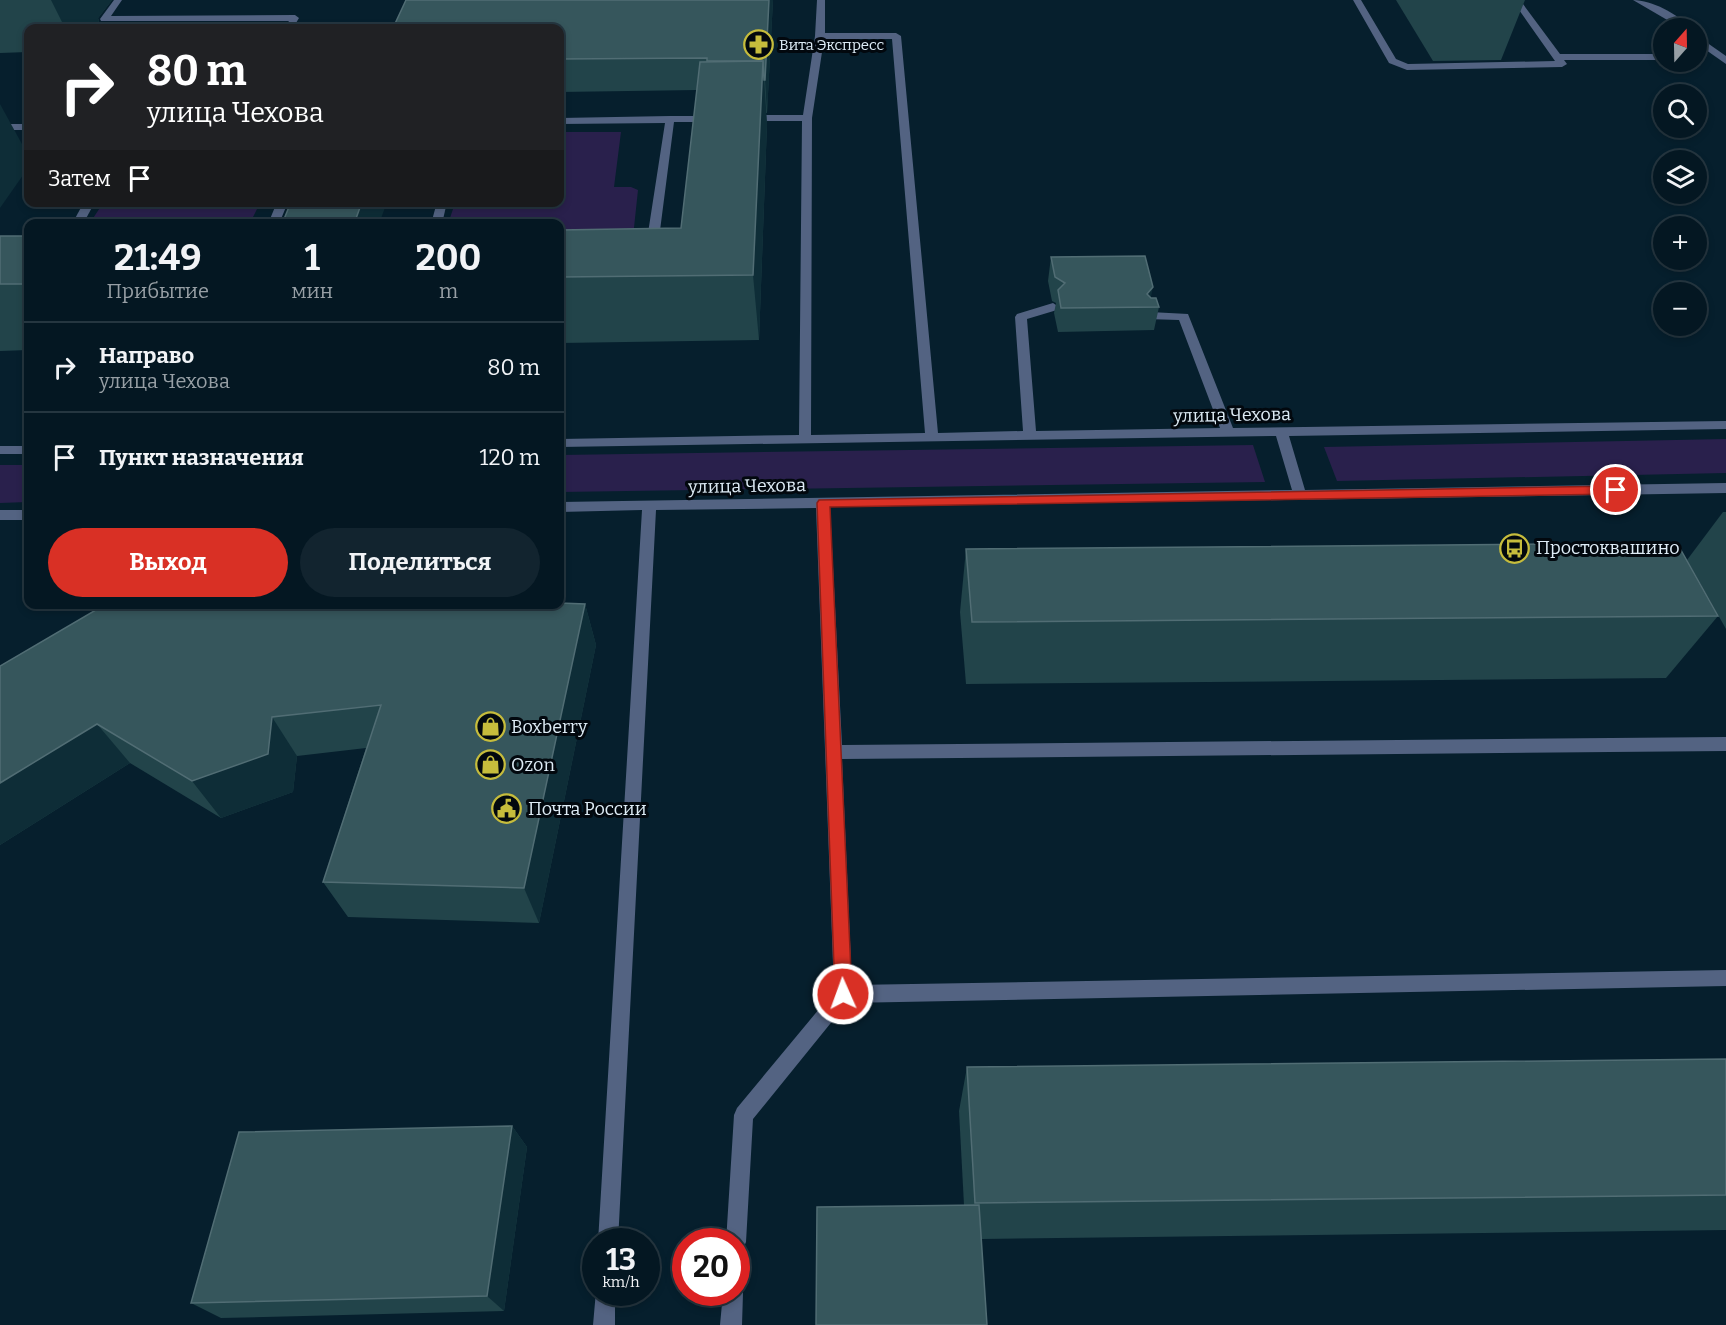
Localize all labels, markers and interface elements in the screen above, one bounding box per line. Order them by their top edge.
north arrow [1653,18,1707,72]
map controls [1653,18,1707,336]
pharmacy icon: Вита Экспресс [742,29,774,61]
place label: Вита Экспресс [779,36,884,54]
text: 80 m [147,46,247,96]
icon: right [48,48,126,126]
button: search [1653,84,1707,138]
text: улица Чехова [147,97,324,129]
button: layers [1653,150,1707,204]
icon: arrive [123,162,156,195]
text: Затем [48,165,111,192]
button: + [1653,216,1707,270]
text: 21:49 [114,236,201,280]
text: 1 [304,236,320,280]
text: 200 [415,236,481,280]
text: Прибытие [107,279,209,303]
text: мин [291,279,333,303]
text: m [439,279,458,303]
button: − [1653,282,1707,336]
text: Направо [99,342,194,369]
icon: right [48,351,81,384]
text: 80 m [487,354,540,381]
text: улица Чехова [99,369,230,393]
street label: улица Чехова [1172,403,1291,427]
icon: arrive [48,441,81,474]
text: Пункт назначения [99,444,304,471]
text: 120 m [480,444,540,471]
pin [1590,464,1641,515]
icon: arrive [1599,473,1632,506]
street label: улица Чехова [687,474,806,498]
button: Выход [48,528,288,597]
button: Поделиться [300,528,540,597]
bus stop icon: Простоквашино [1499,532,1531,564]
place label: Простоквашино [1536,537,1680,559]
shop icon: Boxberry [474,711,506,743]
place label: Boxberry [511,716,588,738]
shop icon: Ozon [474,749,506,781]
place label: Ozon [511,754,555,776]
public building icon: Почта России [491,793,523,825]
place label: Почта России [528,798,647,820]
position arrow [811,962,875,1026]
speed limit sign: 20 [672,1228,750,1306]
text: 13 [606,1242,636,1278]
text: km/h [602,1273,640,1291]

